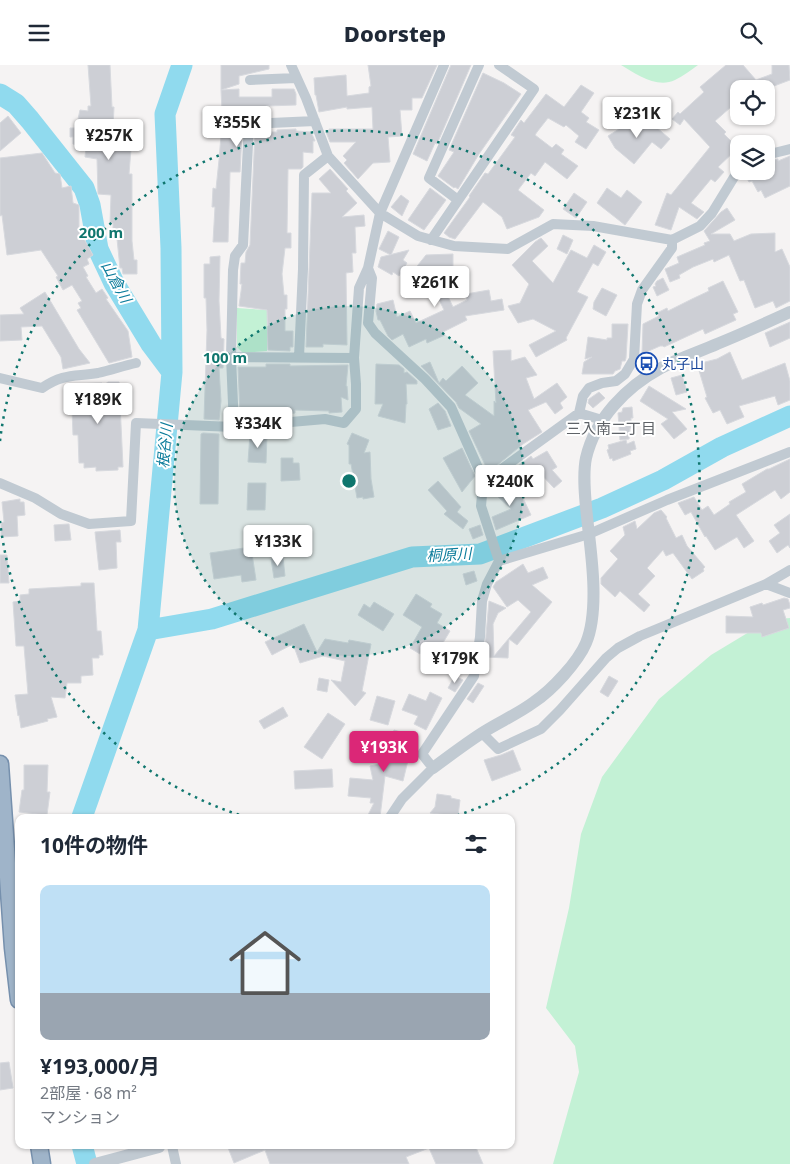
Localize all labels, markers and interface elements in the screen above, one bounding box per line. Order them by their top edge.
text: Doorstep [344,18,446,48]
icon: menu [25,19,53,47]
icon: search [737,19,765,47]
map controls [730,80,775,180]
button: locate [730,80,775,125]
pin: ¥231K [602,97,672,139]
text: ¥231K [613,102,661,124]
pin: ¥355K [202,106,272,148]
text: ¥355K [213,111,261,133]
pin: ¥257K [74,119,144,161]
text: ¥257K [85,124,133,146]
button: layers [730,135,775,180]
text: 200 m [79,222,123,242]
water label: 山倉川 [97,257,137,308]
pin: ¥261K [400,265,470,308]
text: ¥261K [411,271,459,293]
text: 100 m [203,347,247,367]
bus stop icon: 丸子山 [634,352,658,376]
place label: 丸子山 [662,354,704,373]
pin: ¥189K [63,383,133,425]
text: ¥189K [74,388,122,410]
pin: ¥334K [223,407,293,449]
text: ¥334K [234,412,282,434]
district label: 三入南二丁目 [566,418,656,438]
water label: 根谷川 [152,421,176,469]
pin: ¥240K [475,465,545,507]
text: ¥240K [486,470,534,492]
centre of rings [340,472,358,490]
pin: ¥133K [243,525,313,567]
text: ¥133K [254,530,302,552]
water label: 桐原川 [426,543,474,565]
pin: ¥179K [420,641,490,684]
text: ¥179K [431,647,479,669]
pin: ¥193K [349,731,419,773]
text: ¥193K [360,736,408,758]
icon: filters [462,830,490,858]
text: 10件の物件 [40,831,148,859]
icon: home [220,918,310,1008]
text: ¥193,000/月 [40,1052,160,1080]
text: 2部屋 · 68 m² [40,1082,137,1104]
text: マンション [40,1106,120,1128]

